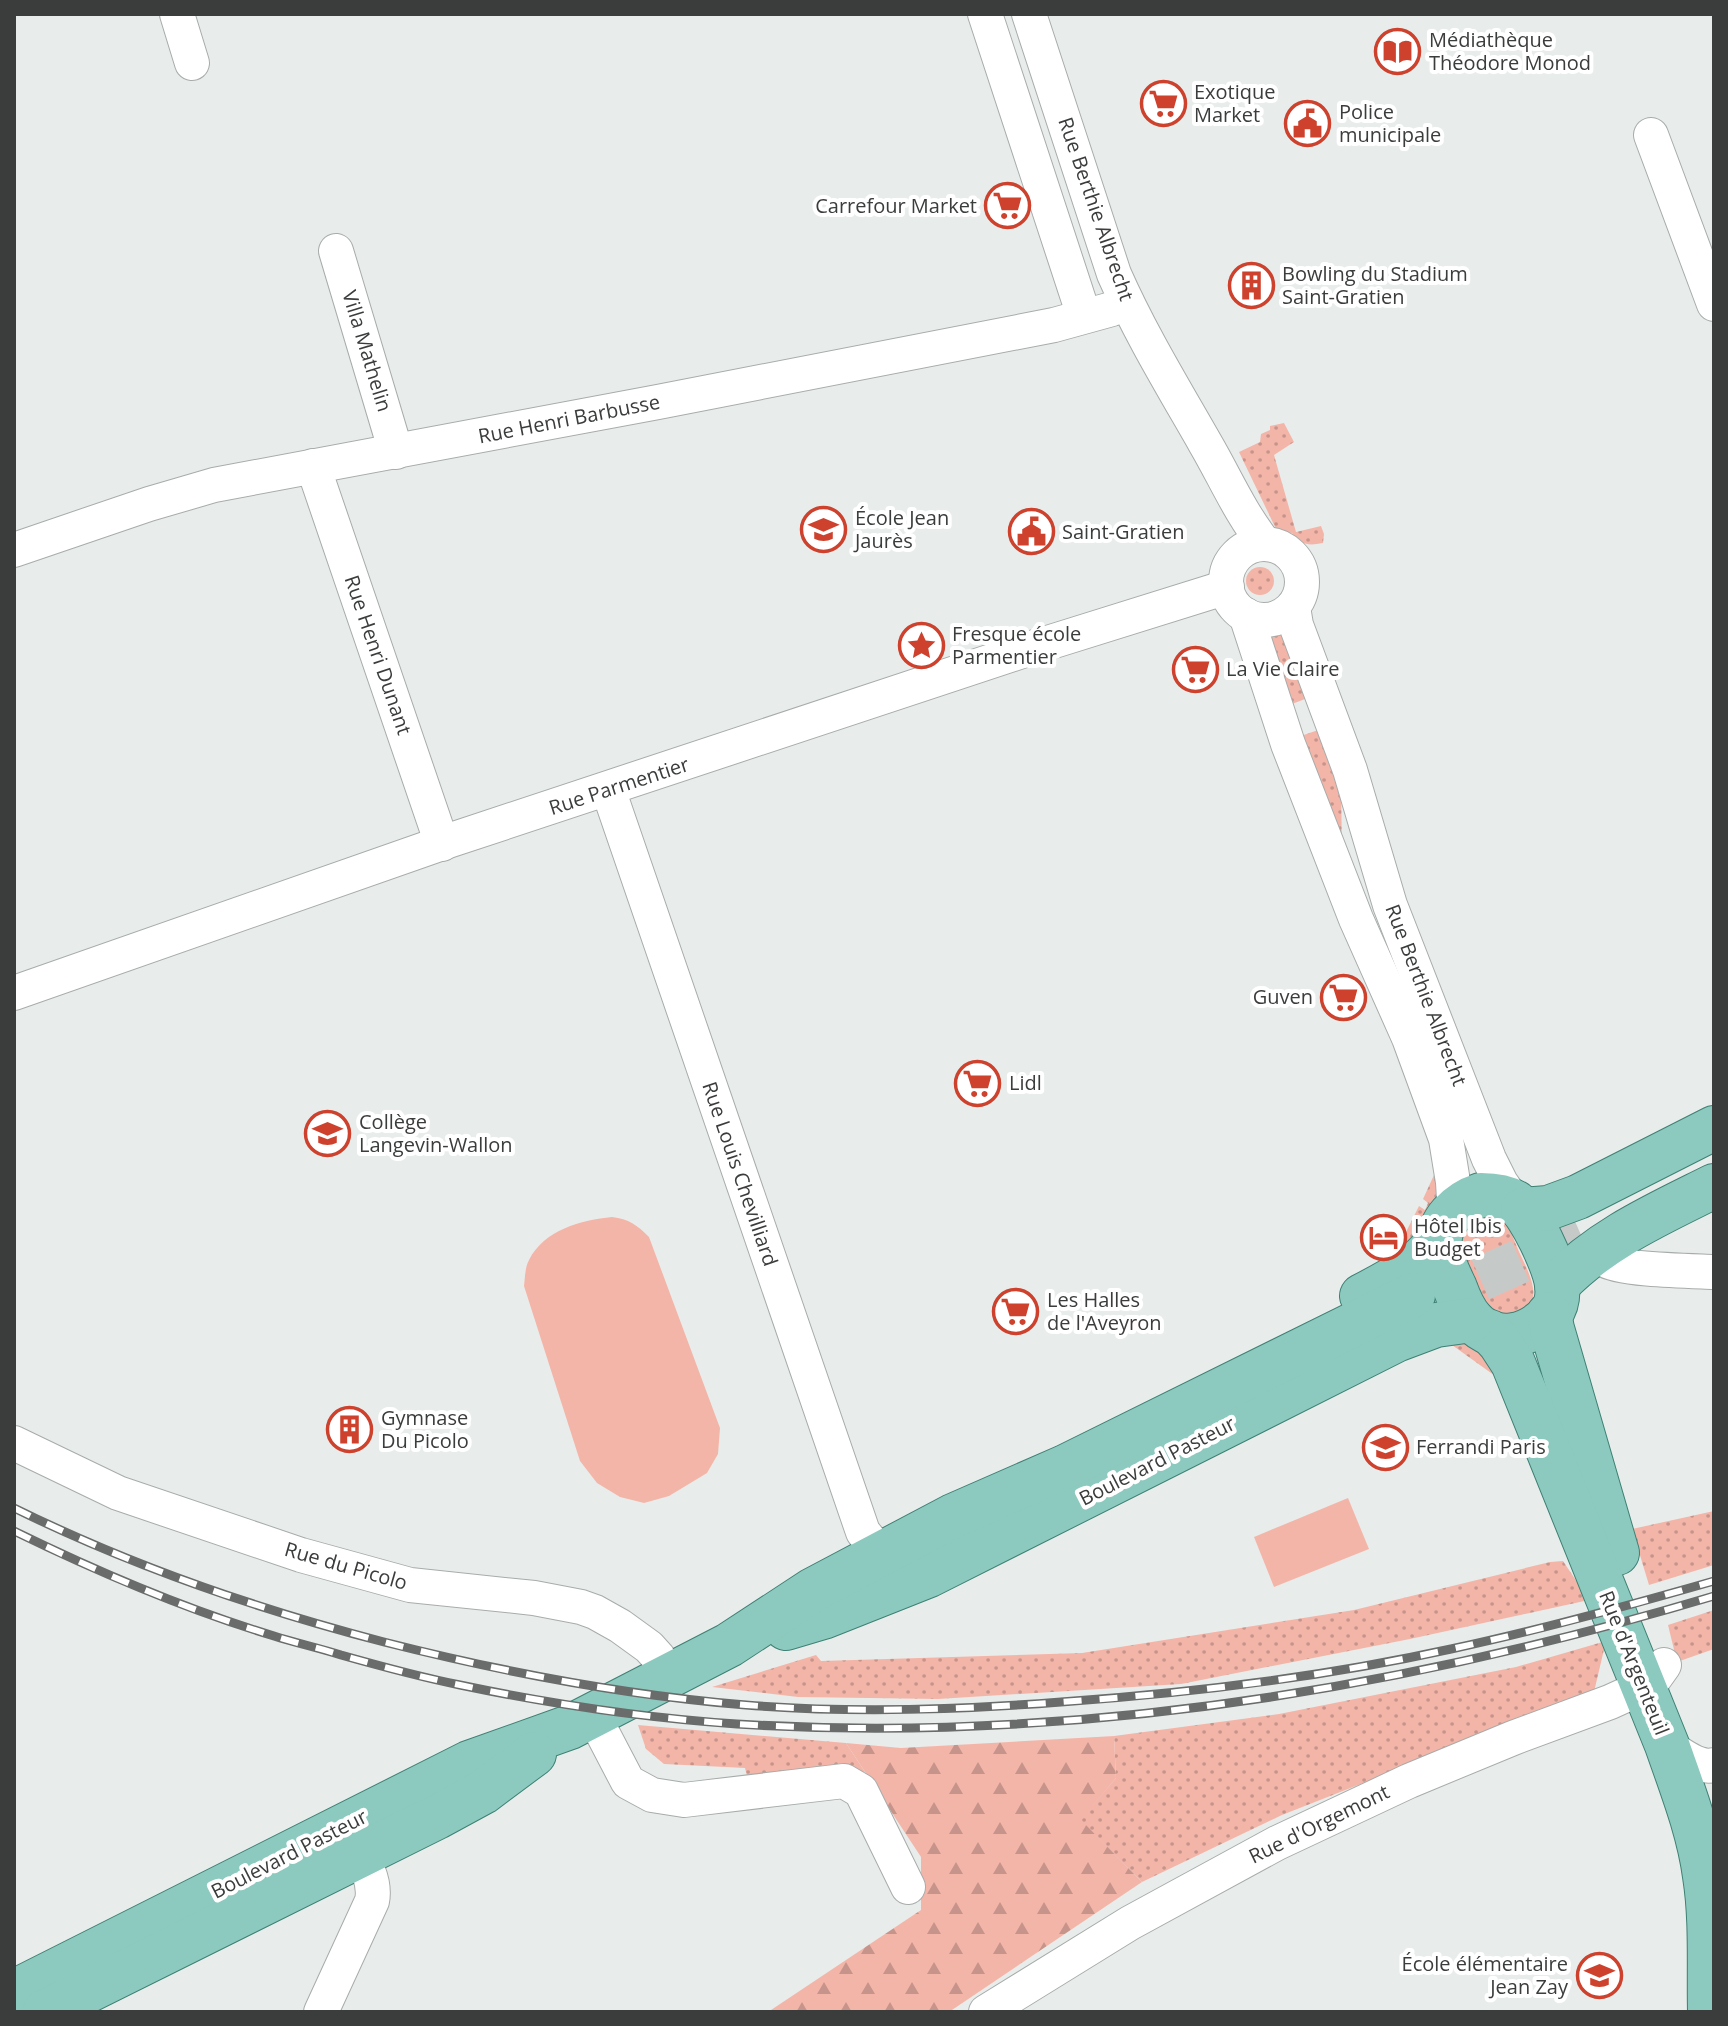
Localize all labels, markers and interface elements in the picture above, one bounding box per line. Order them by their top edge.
place label: Médiathèque Théodore Monod [1429,26,1591,76]
library icon: Médiathèque Théodore Monod [1374,27,1422,75]
place label: Exotique Market [1194,78,1276,128]
supermarket icon: Exotique Market [1139,80,1187,128]
place label: Police municipale [1339,98,1441,148]
public building icon: Police municipale [1284,100,1332,148]
street label: Rue Berthie Albrecht [1052,113,1141,304]
supermarket icon: Carrefour Market [984,182,1032,230]
place label: Carrefour Market [815,192,977,219]
place label: Bowling du Stadium Saint-Gratien [1282,260,1468,310]
building icon: Bowling du Stadium Saint-Gratien [1227,261,1275,309]
street label: Villa Mathelin [336,287,399,415]
street label: Rue Henri Barbusse [476,388,662,449]
place label: École Jean Jaurès [853,504,949,554]
school or university icon: École Jean Jaurès [800,506,848,554]
public building icon: Saint-Gratien [1007,508,1055,556]
place label: Saint-Gratien [1062,518,1184,545]
street label: Rue Henri Dunant [338,571,418,738]
place label: Fresque école Parmentier [952,620,1081,670]
place icon: Fresque école Parmentier [897,621,945,669]
supermarket icon: La Vie Claire [1171,645,1219,693]
place label: La Vie Claire [1226,655,1339,682]
street label: Rue Parmentier [545,750,692,821]
street label: Rue Berthie Albrecht [1379,900,1474,1090]
supermarket icon: Guven [1320,973,1368,1021]
place label: Guven [1253,983,1313,1010]
supermarket icon: Lidl [954,1059,1002,1107]
place label: Lidl [1009,1069,1042,1096]
street label: Rue Louis Chevilliard [696,1078,785,1270]
place label: Collège Langevin-Wallon [359,1108,513,1158]
school or university icon: Collège Langevin-Wallon [304,1109,352,1157]
place label: Hôtel Ibis Budget [1414,1212,1502,1262]
hotel icon: Hôtel Ibis Budget [1359,1213,1407,1261]
place label: Les Halles de l'Aveyron [1047,1286,1161,1336]
supermarket icon: Les Halles de l'Aveyron [992,1287,1040,1335]
place label: Gymnase Du Picolo [381,1404,469,1454]
building icon: Gymnase Du Picolo [326,1406,374,1454]
street label: Boulevard Pasteur [1074,1410,1239,1512]
school or university icon: Ferrandi Paris [1361,1423,1409,1471]
place label: Ferrandi Paris [1416,1433,1546,1460]
street label: Rue du Picolo [282,1535,411,1596]
street label: Rue d'Argenteuil [1593,1587,1676,1739]
street label: Rue d'Orgemont [1244,1778,1394,1869]
street label: Boulevard Pasteur [206,1803,371,1905]
place label: École élémentaire Jean Zay [1402,1950,1569,2000]
school or university icon: École élémentaire Jean Zay [1575,1952,1623,2000]

